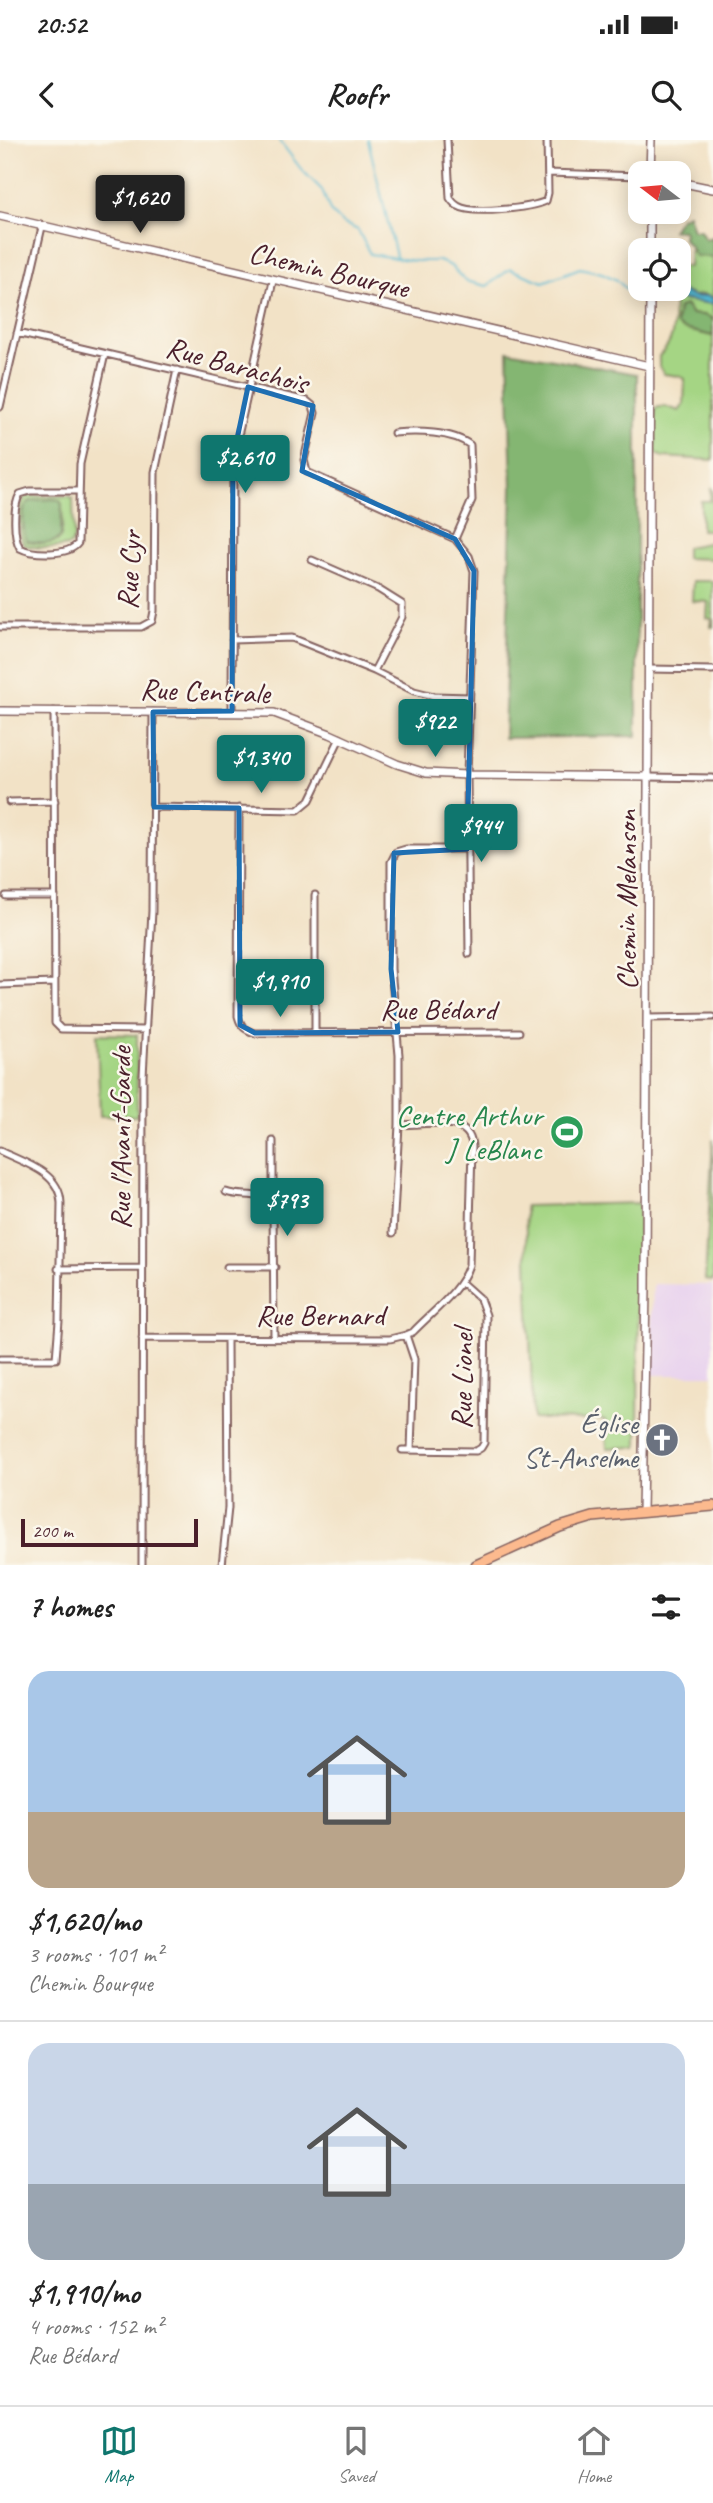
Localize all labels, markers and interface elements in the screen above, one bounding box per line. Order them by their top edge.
text: 20:52 [35,8,87,41]
text: Roofr [326,74,387,115]
icon: back [28,76,66,114]
icon: search [647,76,685,114]
north arrow [628,161,691,224]
map controls [628,161,691,301]
pin: $1,620 [83,176,197,235]
text: $1,620 [112,183,168,212]
street label: Chemin Bourque [245,233,415,307]
button: locate [628,238,691,301]
street label: Rue Barachois [162,328,315,403]
pin: $2,610 [188,436,302,495]
text: $2,610 [217,443,273,472]
street label: Rue Cyr [108,527,150,610]
street label: Rue Centrale [140,670,273,712]
pin: $922 [394,700,476,759]
text: $922 [414,707,456,736]
pin: $1,340 [204,736,318,795]
text: $1,340 [233,743,289,772]
pin: $944 [440,804,522,864]
street label: Chemin Melanson [607,809,645,990]
text: $944 [460,812,502,841]
pin: $1,910 [223,960,337,1019]
text: $1,910 [252,967,308,996]
street label: Rue Bédard [380,990,500,1028]
street label: Rue l'Avant-Garde [101,1044,139,1229]
place label: Centre Arthur J LeBlanc [396,1096,545,1168]
sports icon: Centre Arthur J LeBlanc [548,1113,586,1151]
pin: $793 [246,1178,328,1238]
text: $793 [266,1186,308,1215]
street label: Rue Bernard [256,1296,388,1334]
street label: Rue Lionel [442,1323,482,1430]
place label: Église St-Anselme [523,1404,640,1476]
church icon: Église St-Anselme [643,1421,681,1459]
scale bar [21,1516,198,1548]
text: 200 m [32,1519,73,1543]
text: 7 homes [28,1588,113,1626]
icon: filters [647,1588,685,1626]
icon: home [294,1717,420,1843]
text: $1,620/mo [28,1902,141,1940]
text: 3 rooms · 101 m² [28,1940,163,1969]
text: Chemin Bourque [28,1969,153,1998]
icon: home [294,2089,420,2215]
text: $1,910/mo [28,2274,140,2312]
text: 4 rooms · 152 m² [28,2312,163,2341]
text: Rue Bédard [28,2341,117,2370]
tab: Map [100,2422,138,2488]
tab: Saved [337,2422,375,2488]
tab: Home [575,2422,613,2488]

